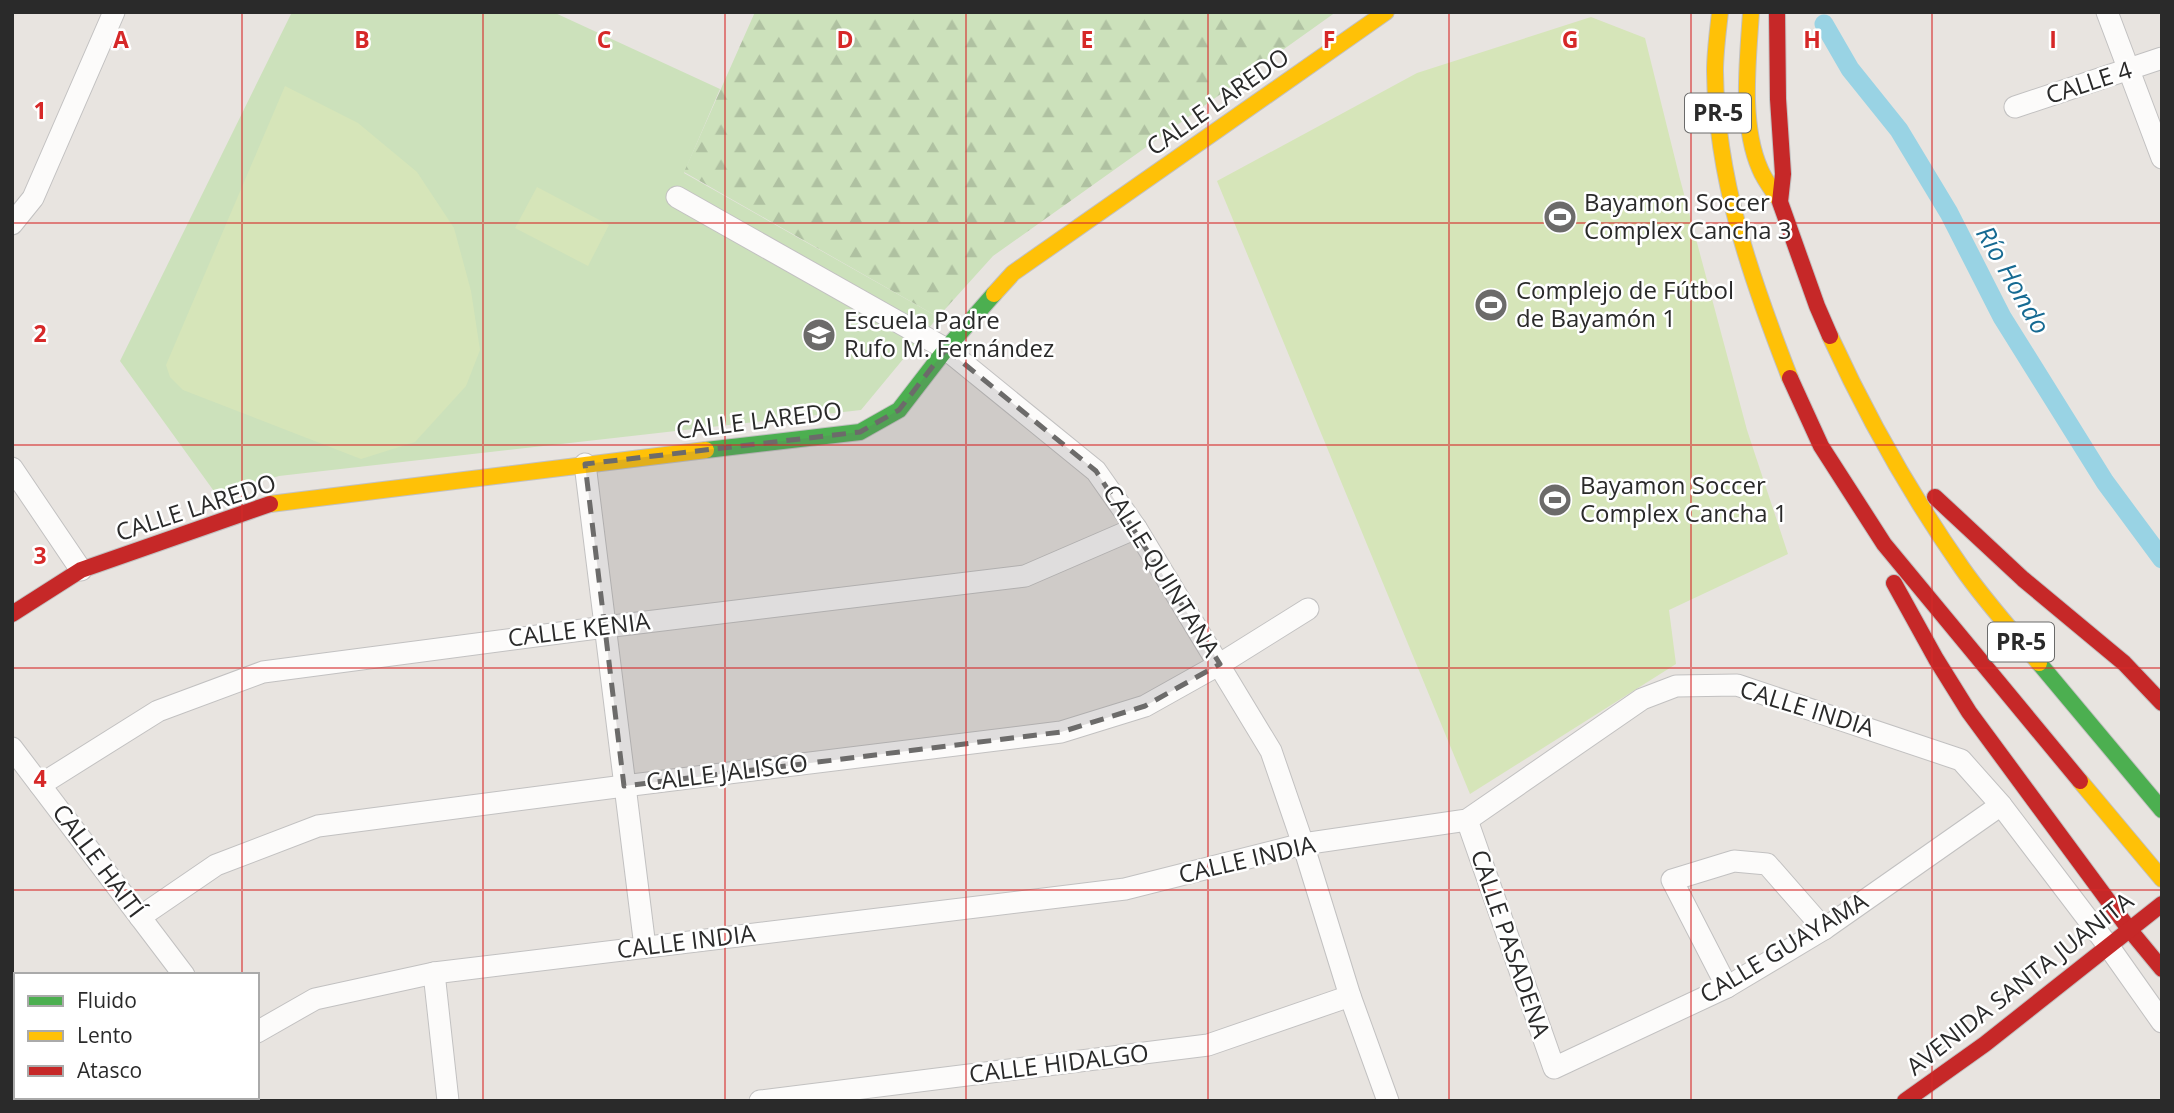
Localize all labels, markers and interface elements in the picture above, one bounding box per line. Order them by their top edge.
text: A [113,23,129,55]
text: B [354,23,370,55]
text: C [597,23,611,55]
text: D [836,23,854,55]
text: E [1081,23,1093,55]
text: F [1323,23,1335,55]
text: G [1562,23,1578,55]
text: H [1803,23,1821,55]
text: I [2049,23,2057,55]
street label: CALLE LAREDO [1139,39,1295,162]
street label: CALLE 4 [2041,52,2136,111]
text: 1 [33,94,47,126]
road number: PR-5 [1685,94,1751,132]
place label: Bayamon Soccer Complex Cancha 3 [1584,185,1791,246]
sports icon: Bayamon Soccer Complex Cancha 3 [1541,198,1579,236]
water label: Río Hondo [1968,219,2059,340]
place label: Complejo de Fútbol de Bayamón 1 [1516,273,1734,334]
sports icon: Complejo de Fútbol de Bayamón 1 [1472,286,1510,324]
place label: Escuela Padre Rufo M. Fernández [844,303,1054,364]
school or university icon: Escuela Padre Rufo M. Fernández [800,316,838,354]
text: 2 [33,317,47,349]
street label: CALLE LAREDO [674,393,844,446]
street label: CALLE LAREDO [111,465,280,548]
place label: Bayamon Soccer Complex Cancha 1 [1580,468,1787,529]
street label: CALLE QUINTANA [1096,478,1229,663]
sports icon: Bayamon Soccer Complex Cancha 1 [1536,481,1574,519]
text: 3 [33,539,47,571]
street label: CALLE KENIA [506,603,653,654]
road number: PR-5 [1988,622,2054,662]
street label: CALLE INDIA [1736,671,1880,744]
street label: CALLE JALISCO [644,745,810,798]
text: 4 [33,762,47,794]
street label: CALLE HAITÍ [46,796,153,924]
street label: CALLE INDIA [1175,827,1319,890]
street label: CALLE PASADENA [1464,845,1559,1043]
street label: CALLE GUAYAMA [1693,883,1874,1010]
street label: AVENIDA SANTA JUANITA [1899,883,2140,1082]
street label: CALLE INDIA [615,916,758,965]
legend [14,973,259,1099]
text: Fluido [77,986,137,1014]
text: Lento [77,1021,133,1049]
street label: CALLE HIDALGO [967,1035,1150,1090]
text: Atasco [77,1056,142,1084]

